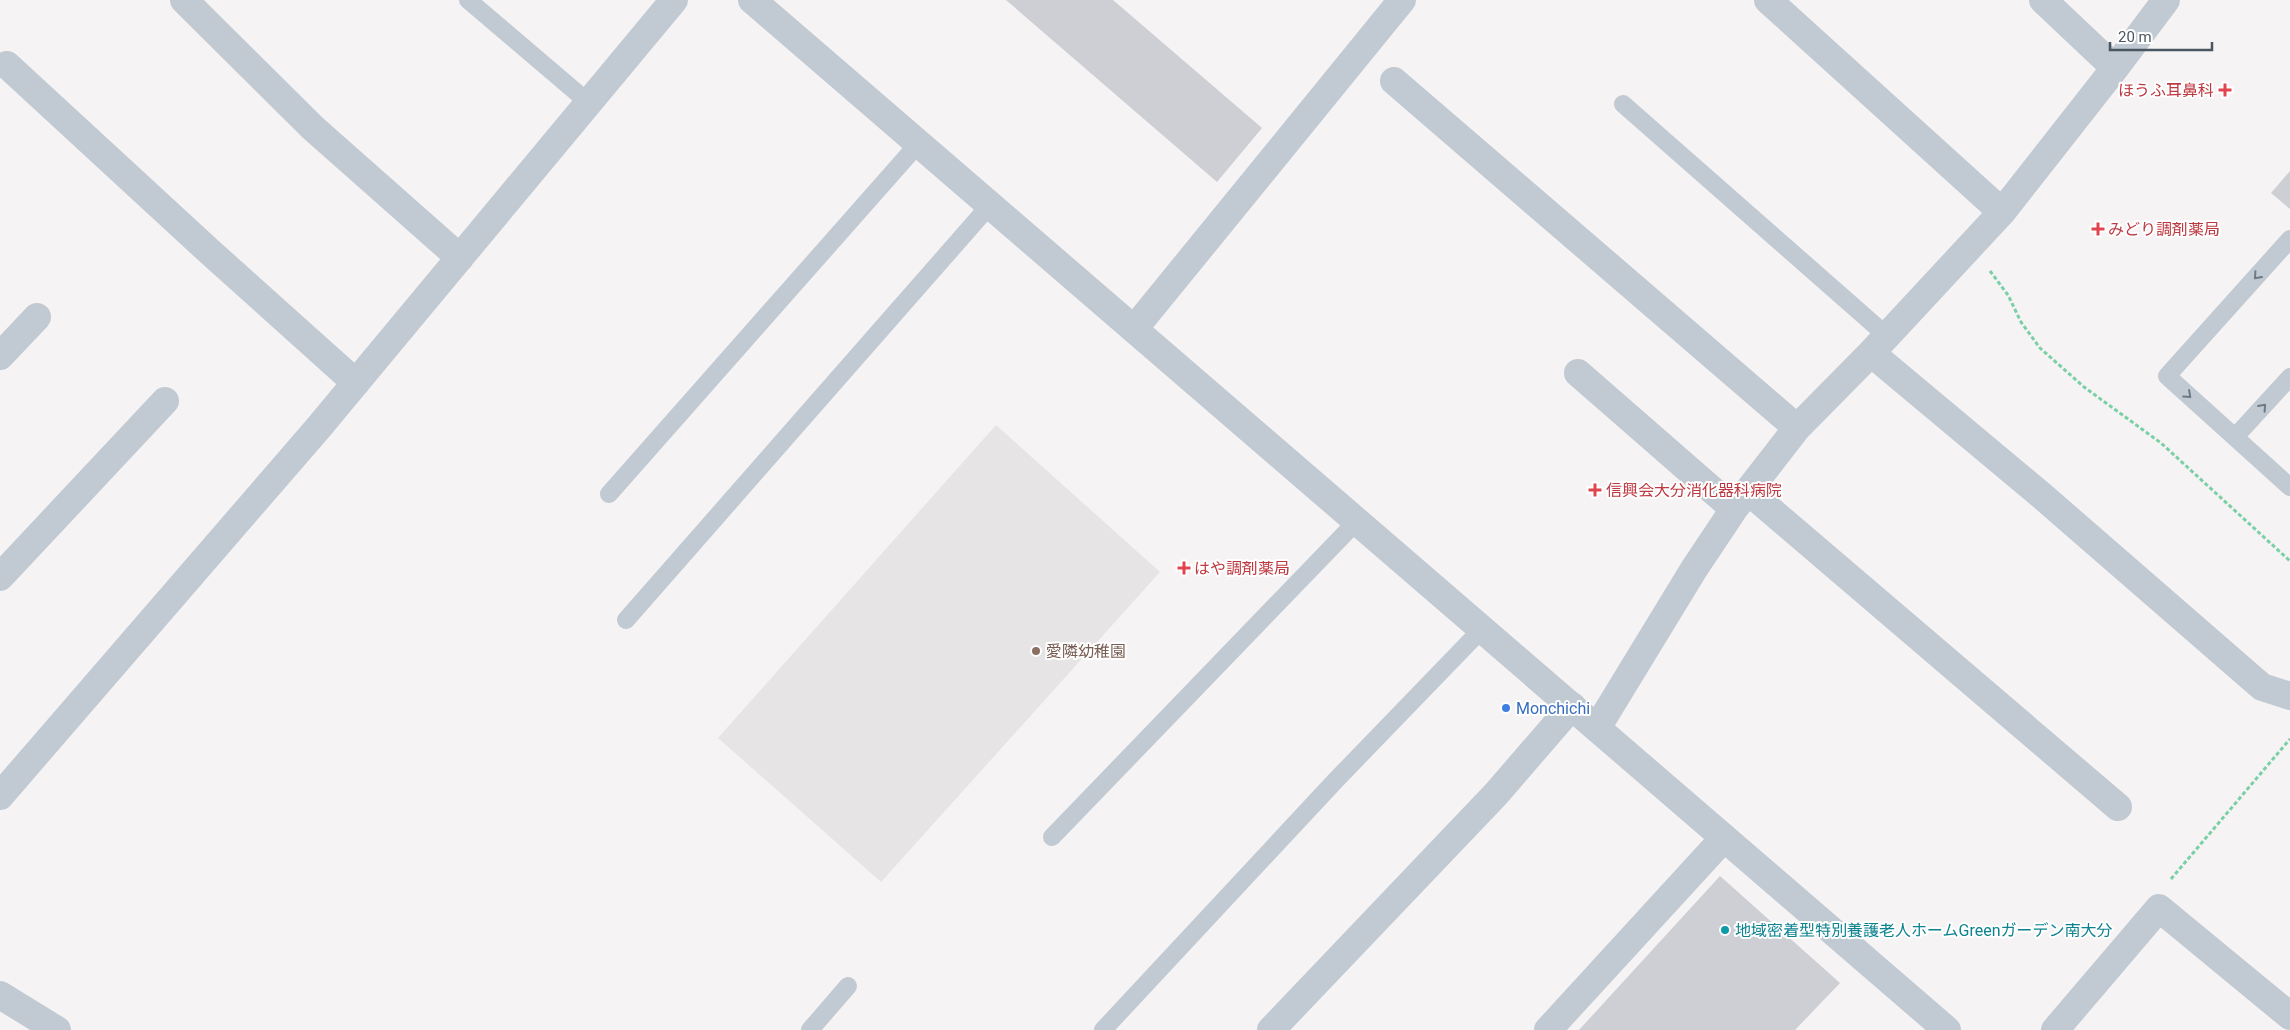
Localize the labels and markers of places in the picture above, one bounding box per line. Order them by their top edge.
place label: ほうふ耳鼻科 [2118,81,2214,100]
marker: ほうふ耳鼻科 [2218,83,2232,97]
place label: みどり調剤薬局 [2108,220,2220,239]
marker: みどり調剤薬局 [2092,223,2104,235]
place label: 信興会大分消化器科病院 [1606,481,1782,500]
marker: 信興会大分消化器科病院 [1588,483,1602,497]
place label: はや調剤薬局 [1194,559,1290,578]
marker: はや調剤薬局 [1178,562,1190,574]
place label: 愛隣幼稚園 [1046,642,1126,661]
marker: 愛隣幼稚園 [1030,645,1042,657]
place label: Monchichi [1516,699,1590,718]
marker: Monchichi [1500,702,1512,714]
place label: 地域密着型特別養護老人ホームGreenガーデン南大分 [1735,921,2113,940]
marker: 地域密着型特別養護老人ホームGreenガーデン南大分 [1719,924,1731,936]

